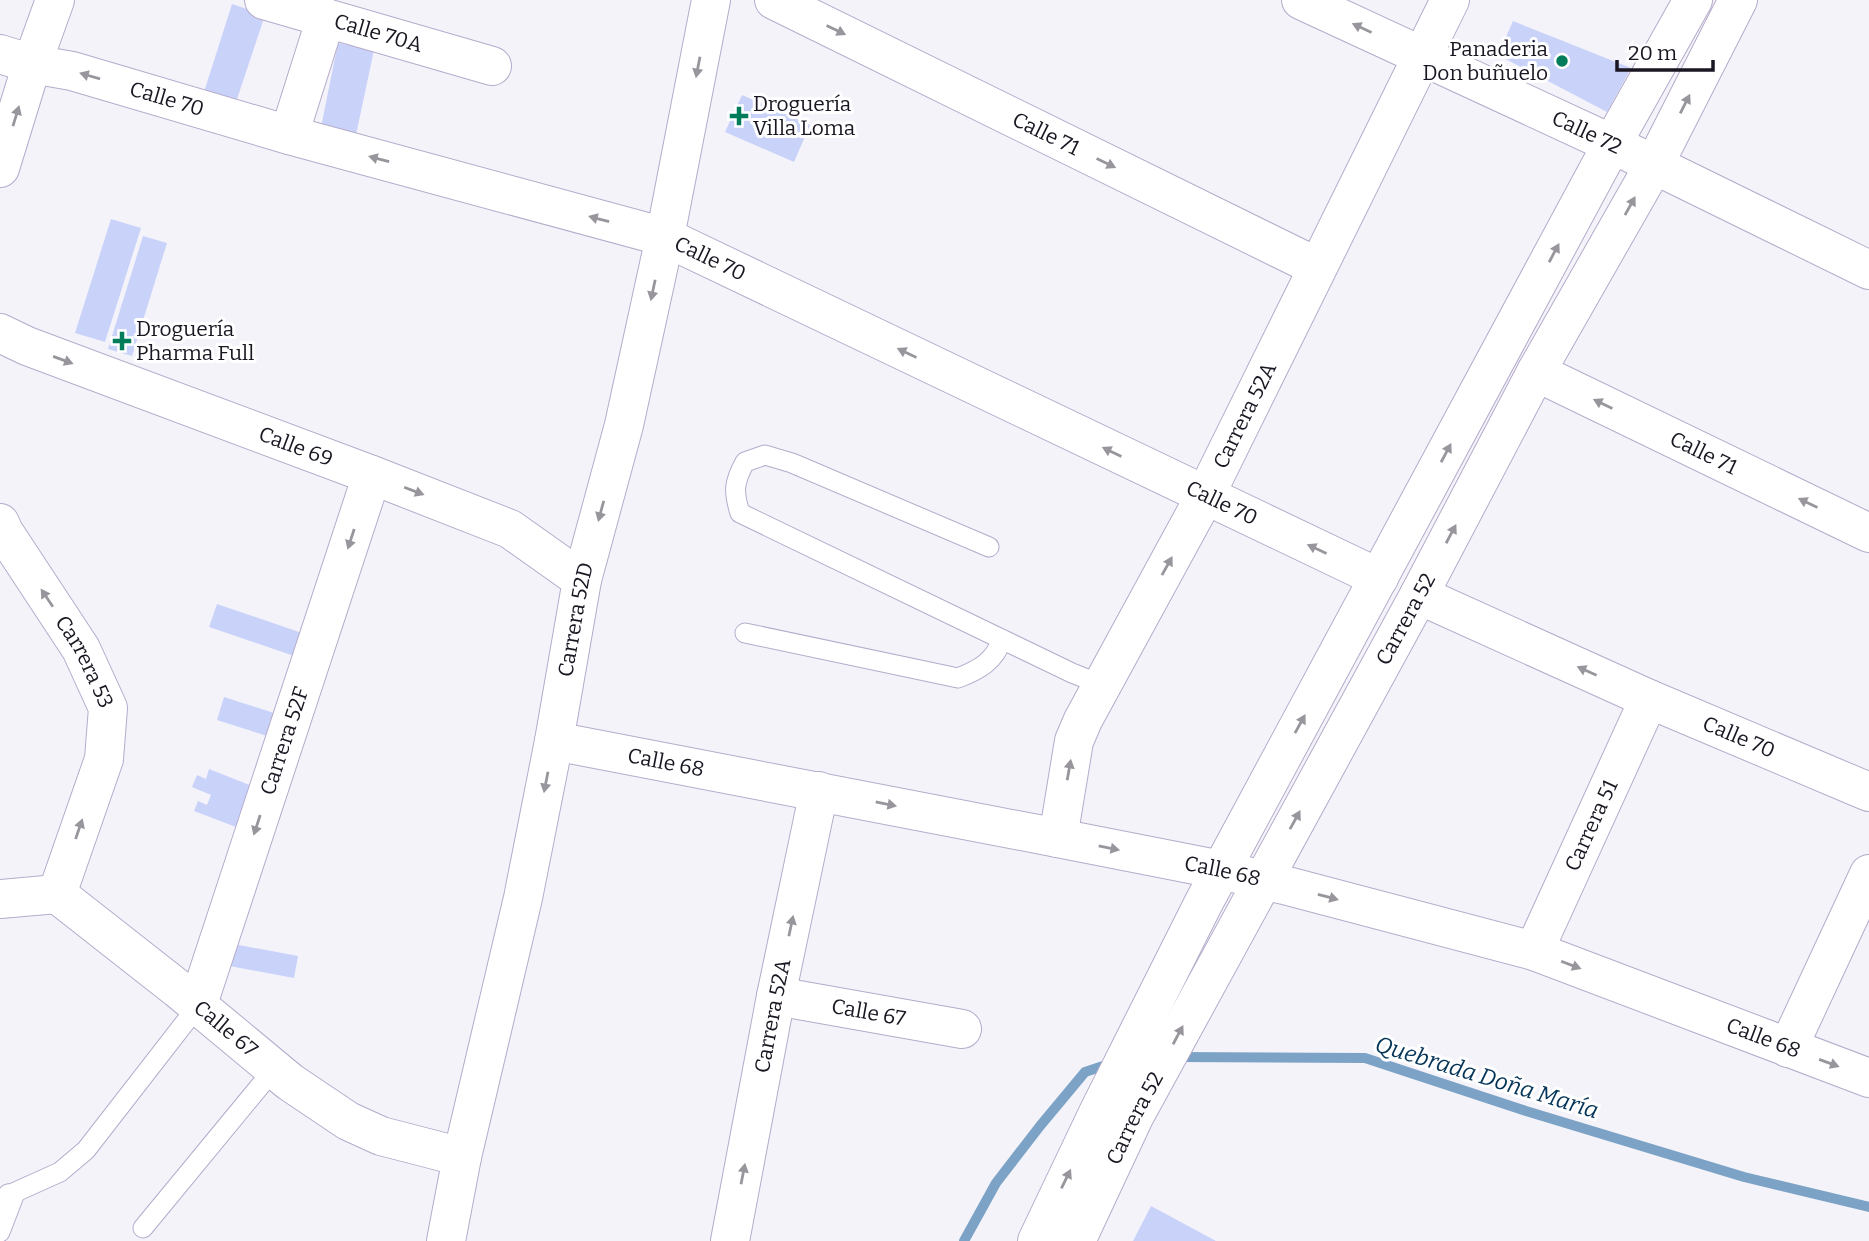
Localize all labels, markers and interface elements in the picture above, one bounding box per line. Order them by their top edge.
street label: Calle 70A [331,8,426,58]
one-way arrow [1352,22,1372,34]
one-way arrow [826,25,846,36]
scale bar [1617,28,1713,72]
place label: Panaderia Don buñuelo [1422,36,1549,86]
text: 20 m [1628,40,1677,66]
marker: Panaderia Don buñuelo [1554,53,1570,69]
one-way arrow [693,56,704,78]
one-way arrow [79,71,100,81]
street label: Calle 70 [127,76,207,122]
place label: Droguería Villa Loma [753,91,856,141]
one-way arrow [1679,94,1690,114]
one-way arrow [11,105,22,126]
street label: Calle 72 [1548,105,1626,160]
street label: Calle 71 [1008,106,1084,161]
marker: Droguería Villa Loma [731,108,747,124]
one-way arrow [369,154,390,164]
one-way arrow [1096,157,1116,168]
one-way arrow [1624,196,1636,216]
one-way arrow [588,214,609,224]
street label: Calle 70 [670,230,750,287]
one-way arrow [1548,243,1560,263]
one-way arrow [648,279,659,301]
place label: Droguería Pharma Full [136,316,254,366]
marker: Droguería Pharma Full [114,333,130,349]
one-way arrow [897,348,917,359]
one-way arrow [52,354,73,365]
street label: Carrera 52A [1208,358,1282,473]
one-way arrow [1593,398,1613,410]
street label: Calle 69 [255,421,337,472]
street label: Calle 71 [1666,426,1742,480]
one-way arrow [1440,444,1452,463]
one-way arrow [1102,446,1122,457]
street label: Calle 70 [1182,475,1262,531]
one-way arrow [403,485,424,496]
one-way arrow [1798,497,1818,509]
one-way arrow [595,501,605,522]
one-way arrow [1444,524,1456,544]
one-way arrow [345,529,356,550]
one-way arrow [1307,543,1328,554]
one-way arrow [1160,556,1172,576]
street label: Carrera 52D [552,559,599,679]
street label: Carrera 52 [1370,569,1441,670]
one-way arrow [40,589,54,607]
street label: Carrera 53 [50,611,119,712]
one-way arrow [1577,665,1597,677]
street label: Carrera 52F [255,683,314,798]
street label: Calle 70 [1699,710,1779,764]
one-way arrow [1294,714,1306,734]
street label: Calle 68 [625,742,706,783]
one-way arrow [1064,759,1075,781]
one-way arrow [541,771,552,793]
street label: Carrera 51 [1559,775,1624,875]
one-way arrow [875,799,897,810]
one-way arrow [1289,810,1301,830]
one-way arrow [251,815,262,836]
one-way arrow [74,819,85,840]
one-way arrow [1098,842,1120,853]
street label: Calle 68 [1182,850,1263,892]
one-way arrow [1317,892,1339,903]
one-way arrow [785,915,796,937]
street label: Carrera 52A [749,957,796,1075]
one-way arrow [1560,960,1581,971]
street label: Calle 67 [829,993,908,1032]
street label: Calle 67 [188,995,263,1063]
street label: Calle 68 [1723,1012,1804,1064]
one-way arrow [1172,1026,1184,1045]
water label: Quebrada Doña María [1372,1030,1602,1124]
one-way arrow [1819,1058,1840,1069]
street label: Carrera 52 [1101,1067,1169,1169]
one-way arrow [738,1163,749,1185]
one-way arrow [1060,1169,1072,1189]

